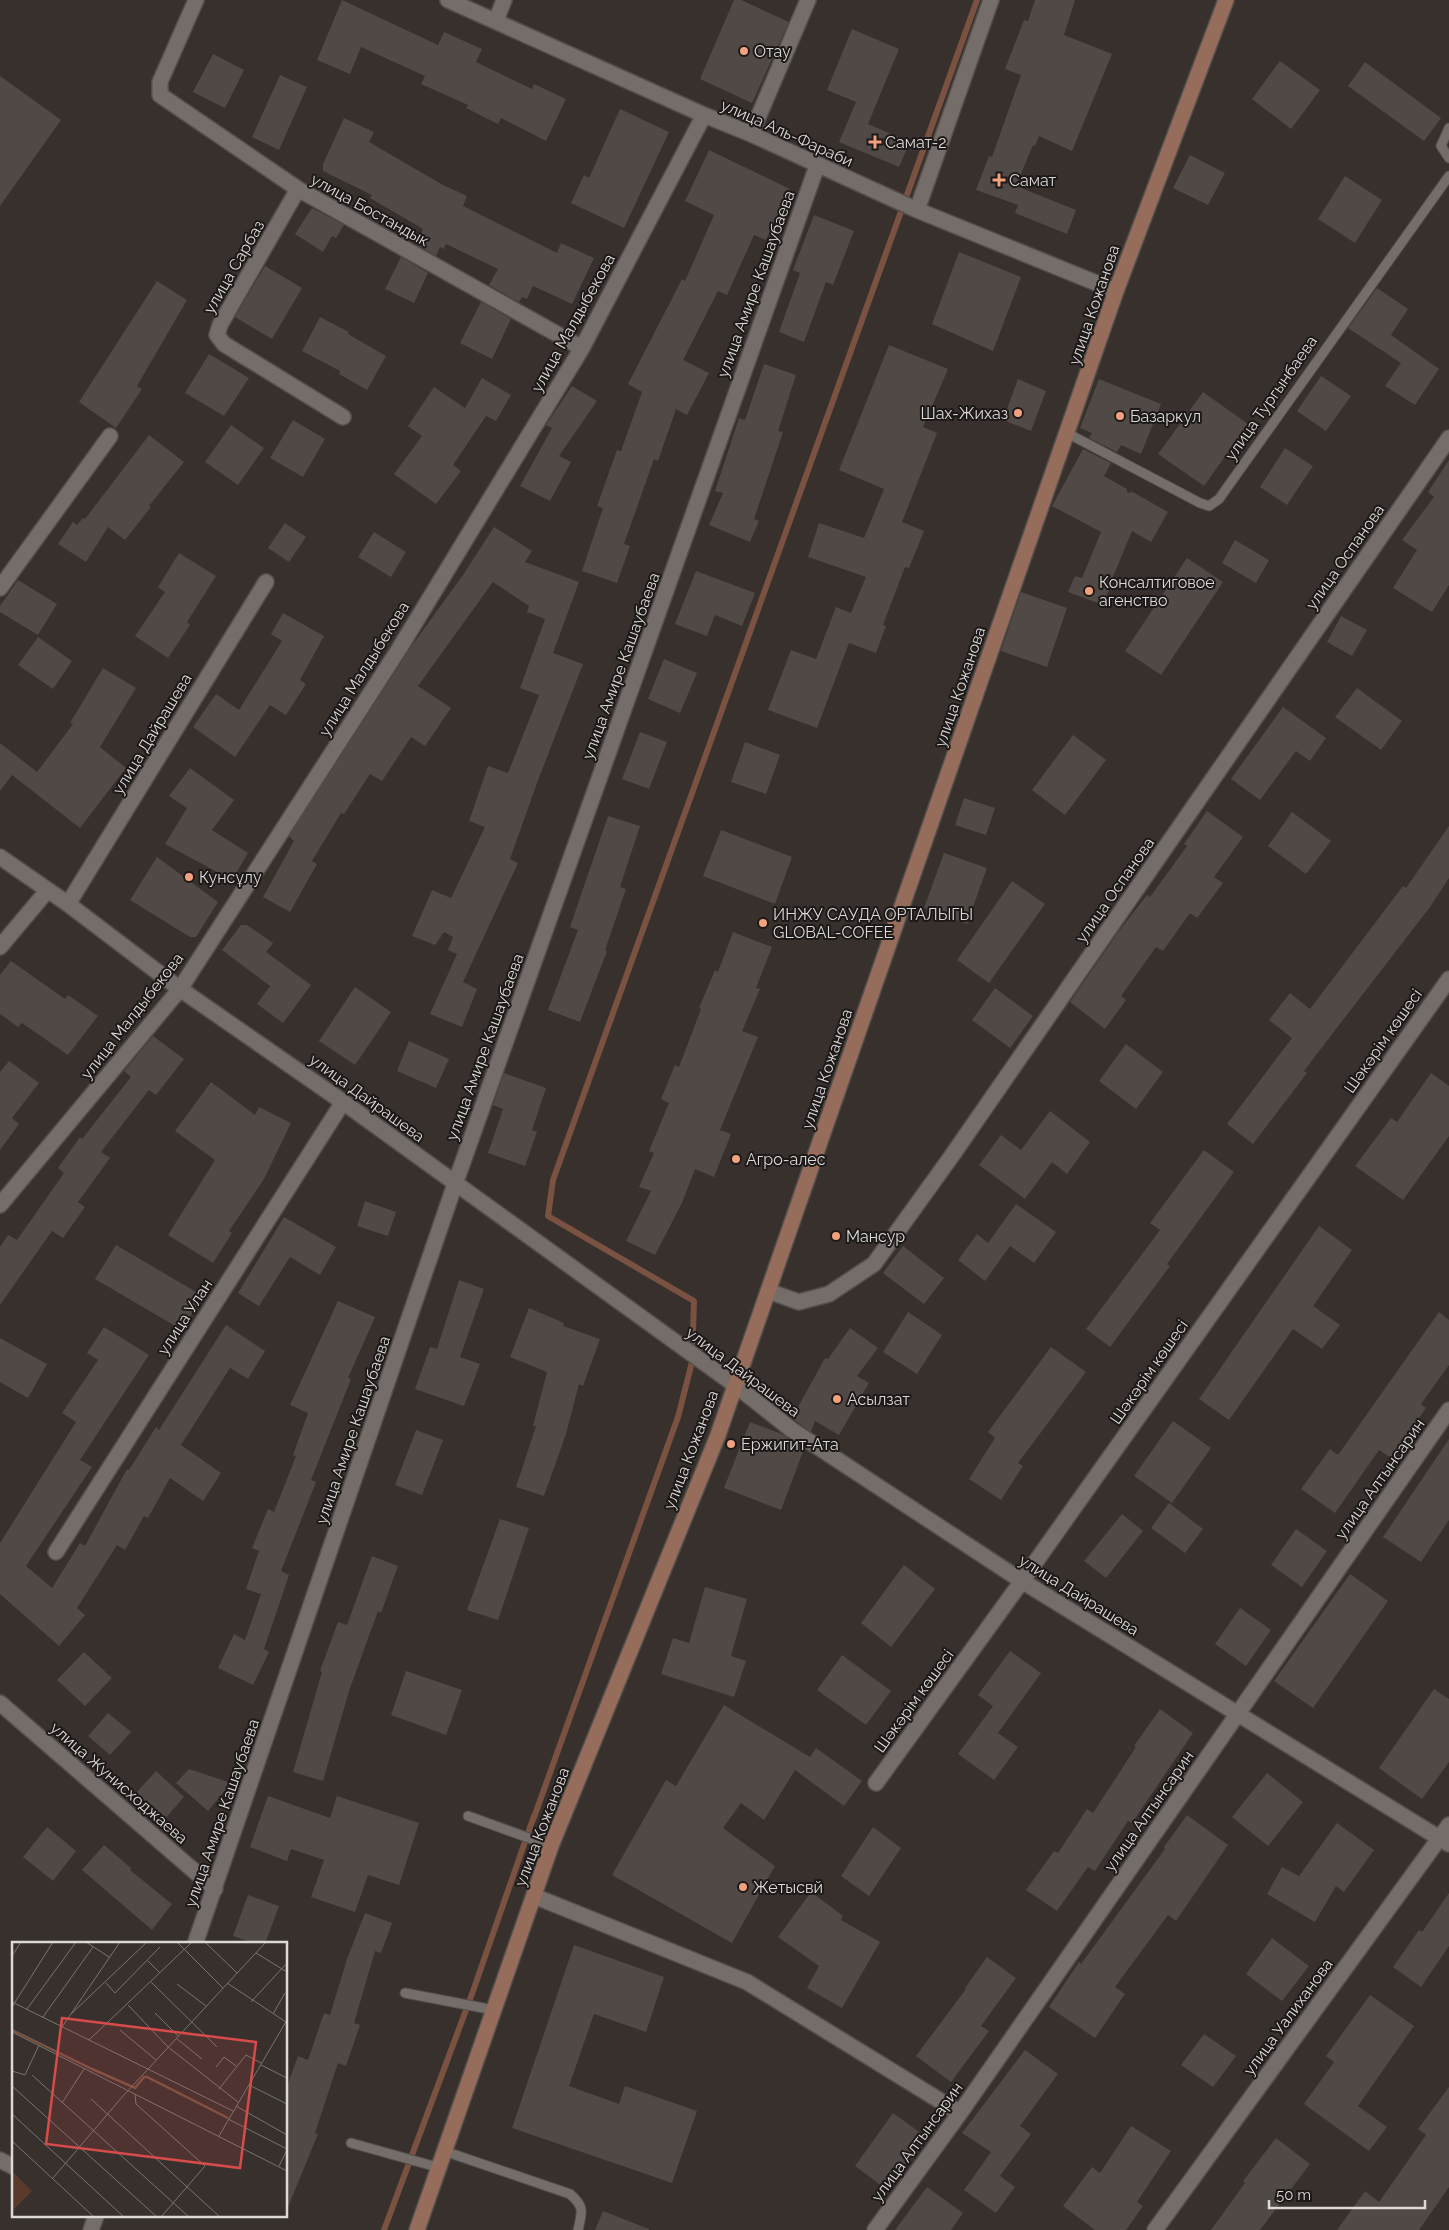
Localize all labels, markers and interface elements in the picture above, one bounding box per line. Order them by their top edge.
place label: Отау [754,42,791,61]
marker: Отау [738,45,750,57]
street label: улица Аль-Фараби [718,95,856,171]
place label: Самат-2 [885,133,947,152]
marker: Самат-2 [869,136,881,148]
street label: улица Бостандык [308,170,432,250]
place label: Самат [1009,171,1056,190]
marker: Самат [993,174,1005,186]
street label: улица Амире Кашаубаева [713,188,799,380]
street label: улица Сарбаз [200,217,268,317]
street label: улица Кожанова [1065,242,1123,368]
street label: улица Малдыбекова [527,251,619,395]
street label: улица Тургынбаева [1221,332,1321,464]
place label: Шах-Жихаз [920,404,1008,423]
marker: Шах-Жихаз [1012,407,1024,419]
place label: Базаркул [1130,407,1201,426]
marker: Базаркул [1114,410,1126,422]
street label: улица Оспанова [1302,501,1388,613]
street label: улица Амире Кашаубаева [578,570,664,762]
place label: Консалтиговое агенство [1099,573,1215,610]
marker: Консалтиговое агенство [1083,585,1095,597]
street label: улица Малдыбекова [315,598,413,740]
street label: улица Кожанова [931,624,989,750]
street label: улица Дайрашева [108,670,196,798]
street label: улица Оспанова [1072,834,1158,946]
place label: Кунсұлу [199,868,262,887]
marker: Кунсұлу [183,871,195,883]
place label: ИНЖУ САУДА ОРТАЛЫГЫ GLOBAL-COFEE [773,905,973,942]
marker: ИНЖУ САУДА ОРТАЛЫГЫ GLOBAL-COFEE [757,917,769,929]
street label: улица Малдыбекова [77,949,187,1083]
street label: улица Амире Кашаубаева [442,951,528,1143]
street label: Шәкәрім көшесі [1340,985,1426,1097]
street label: улица Кожанова [798,1006,856,1132]
street label: улица Дайрашева [306,1050,428,1146]
place label: Агро-алес [746,1150,826,1169]
marker: Агро-алес [730,1153,742,1165]
place label: Мансур [846,1227,905,1246]
marker: Мансур [830,1230,842,1242]
street label: улица Улан [154,1276,216,1358]
street label: Шәкәрім көшесі [1106,1316,1192,1428]
street label: улица Дайрашева [682,1323,804,1421]
street label: улица Амире Кашаубаева [312,1333,394,1527]
street label: улица Кожанова [660,1388,722,1512]
place label: Асылзат [847,1390,910,1409]
marker: Асылзат [831,1393,843,1405]
street label: улица Алтынсарин [1331,1415,1429,1543]
place label: Ержигит-Ата [741,1435,839,1454]
marker: Ержигит-Ата [725,1438,737,1450]
street label: улица Дайрашева [1016,1550,1142,1640]
street label: Шәкәрім көшесі [870,1646,958,1756]
street label: улица Амире Кашаубаева [181,1716,263,1910]
street label: улица Жунисходжаева [46,1718,192,1848]
street label: улица Алтынсарин [1100,1747,1198,1875]
street label: улица Кожанова [511,1765,573,1889]
place label: Жетысвй [753,1878,823,1897]
marker: Жетысвй [737,1881,749,1893]
inset map [12,1942,288,2218]
street label: улица Уалиханова [1239,1955,1337,2079]
street label: улица Алтынсарин [867,2079,967,2205]
scale bar [1269,2178,1425,2210]
text: 50 m [1276,2186,1311,2204]

